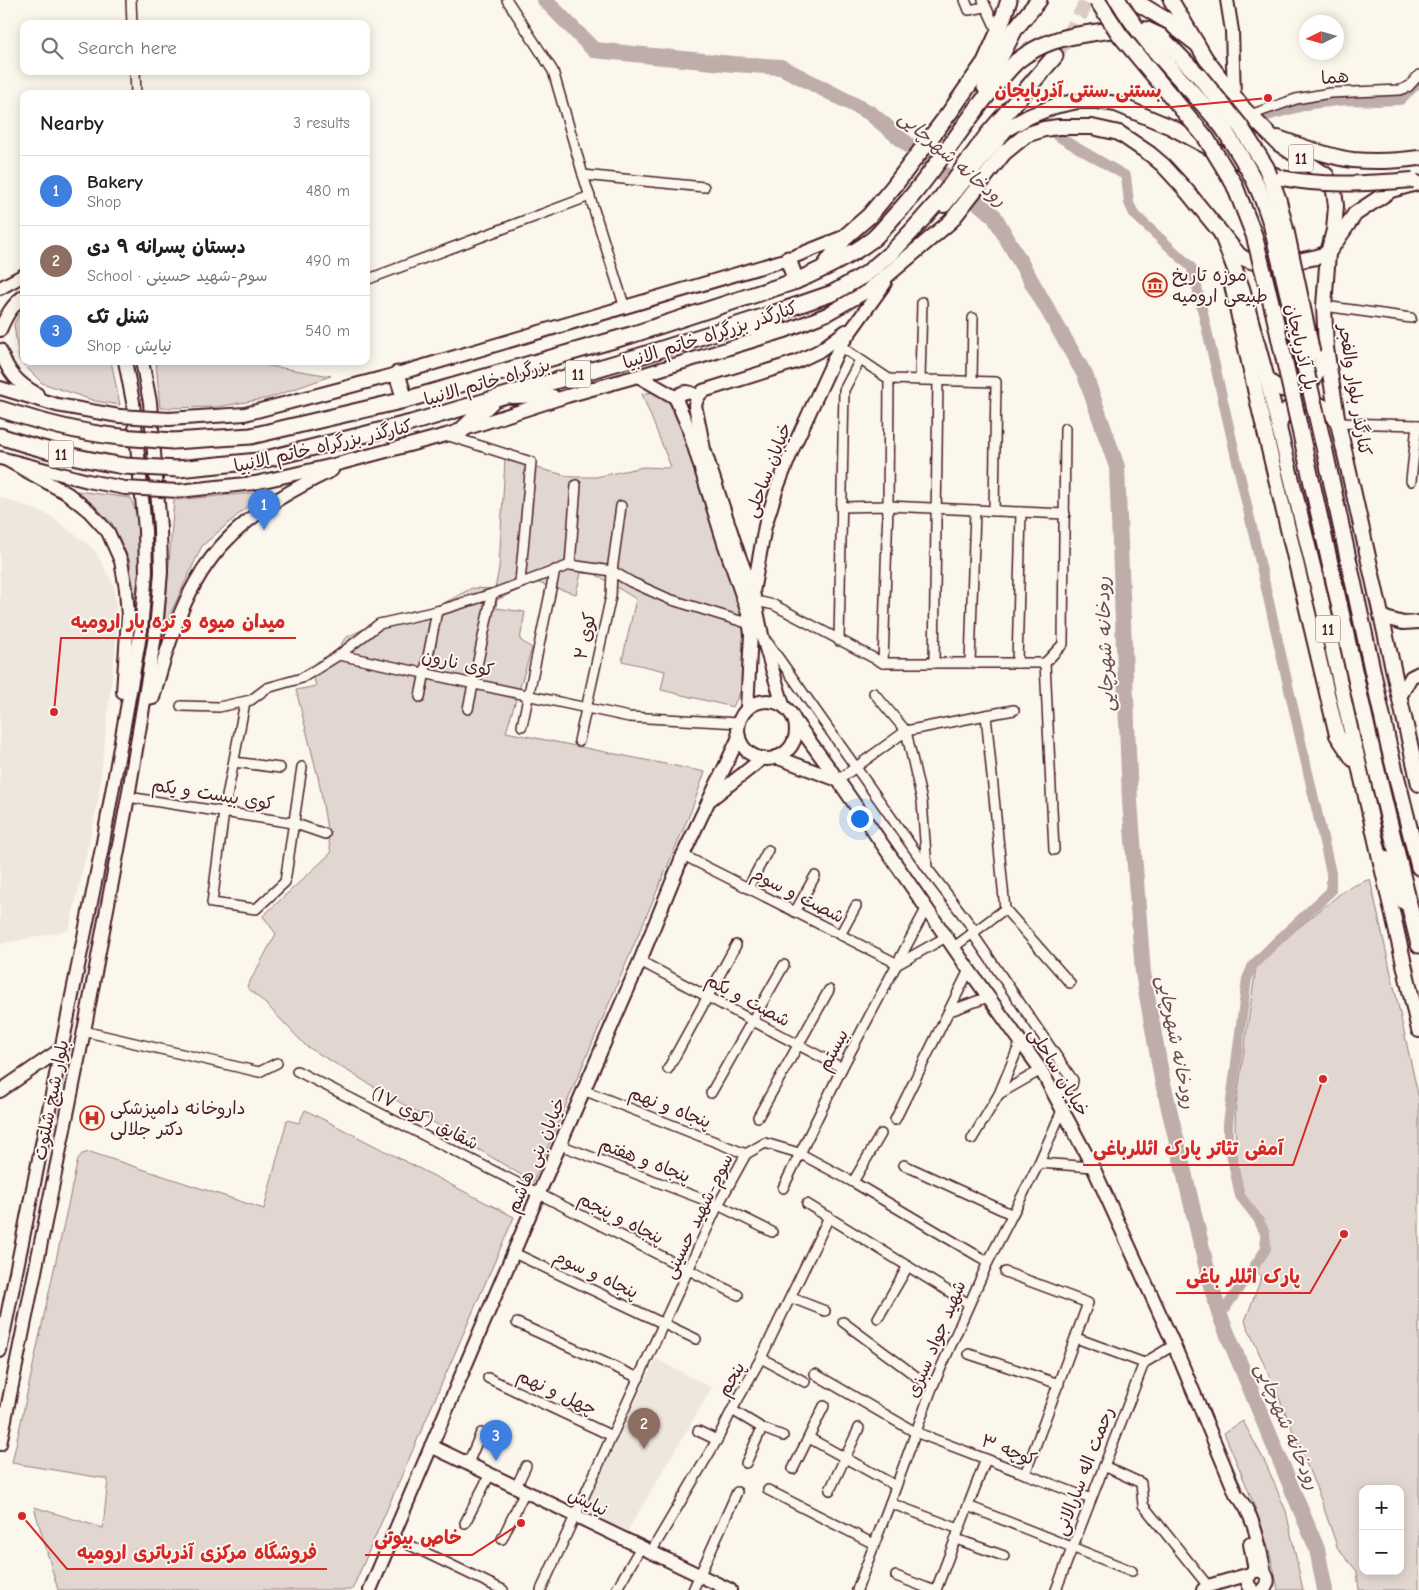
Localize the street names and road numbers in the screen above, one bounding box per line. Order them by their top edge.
street label: هما [1320,66,1350,89]
road number: 11 [1288,144,1314,172]
street label: کنارگذر بزرگراه خاتم الانبیا [620,297,801,376]
street label: پل آذربایجان [1279,302,1321,393]
street label: کنارگذر بلوار والفجر [1333,321,1375,458]
street label: بزرگراه خاتم الانبیا [422,354,554,413]
road number: 11 [566,360,590,388]
street label: کنارگذر بزرگراه خاتم الانبیا [232,416,415,480]
street label: خیابان ساحلی [741,420,796,521]
road number: 11 [48,440,74,468]
street label: کوی ۲ [570,610,601,662]
road number: 11 [1316,616,1340,642]
street label: کوی نارون [420,646,496,681]
street label: کوی بیست و یکم [150,774,276,818]
street label: شصت و سوم [746,863,848,930]
street label: شصت و یکم [701,969,794,1034]
street label: خیابان ساحلی [1024,1024,1093,1120]
street label: بیستم [814,1026,856,1076]
street label: بلوار شیخ شلتوت [30,1038,74,1162]
street label: شقایق (کوی ۱۷) [368,1082,482,1154]
street label: پنجاه و نهم [625,1082,714,1136]
street label: خیابان بنی هاشم [503,1094,573,1217]
street label: پنجاه و هفتم [595,1134,693,1190]
street label: سوم-شهید حسینی [659,1150,741,1284]
street label: پنجاه و پنجم [573,1188,667,1252]
street label: پنجاه و سوم [549,1246,641,1306]
street label: شهید جواد سبزی [902,1277,971,1401]
street label: پنجم [713,1358,752,1402]
street label: چهل و نهم [512,1365,600,1423]
street label: رحمت اله سارالانی [1050,1404,1119,1538]
street label: کوچه ۳ [978,1430,1040,1472]
street label: نیایش [565,1484,611,1521]

